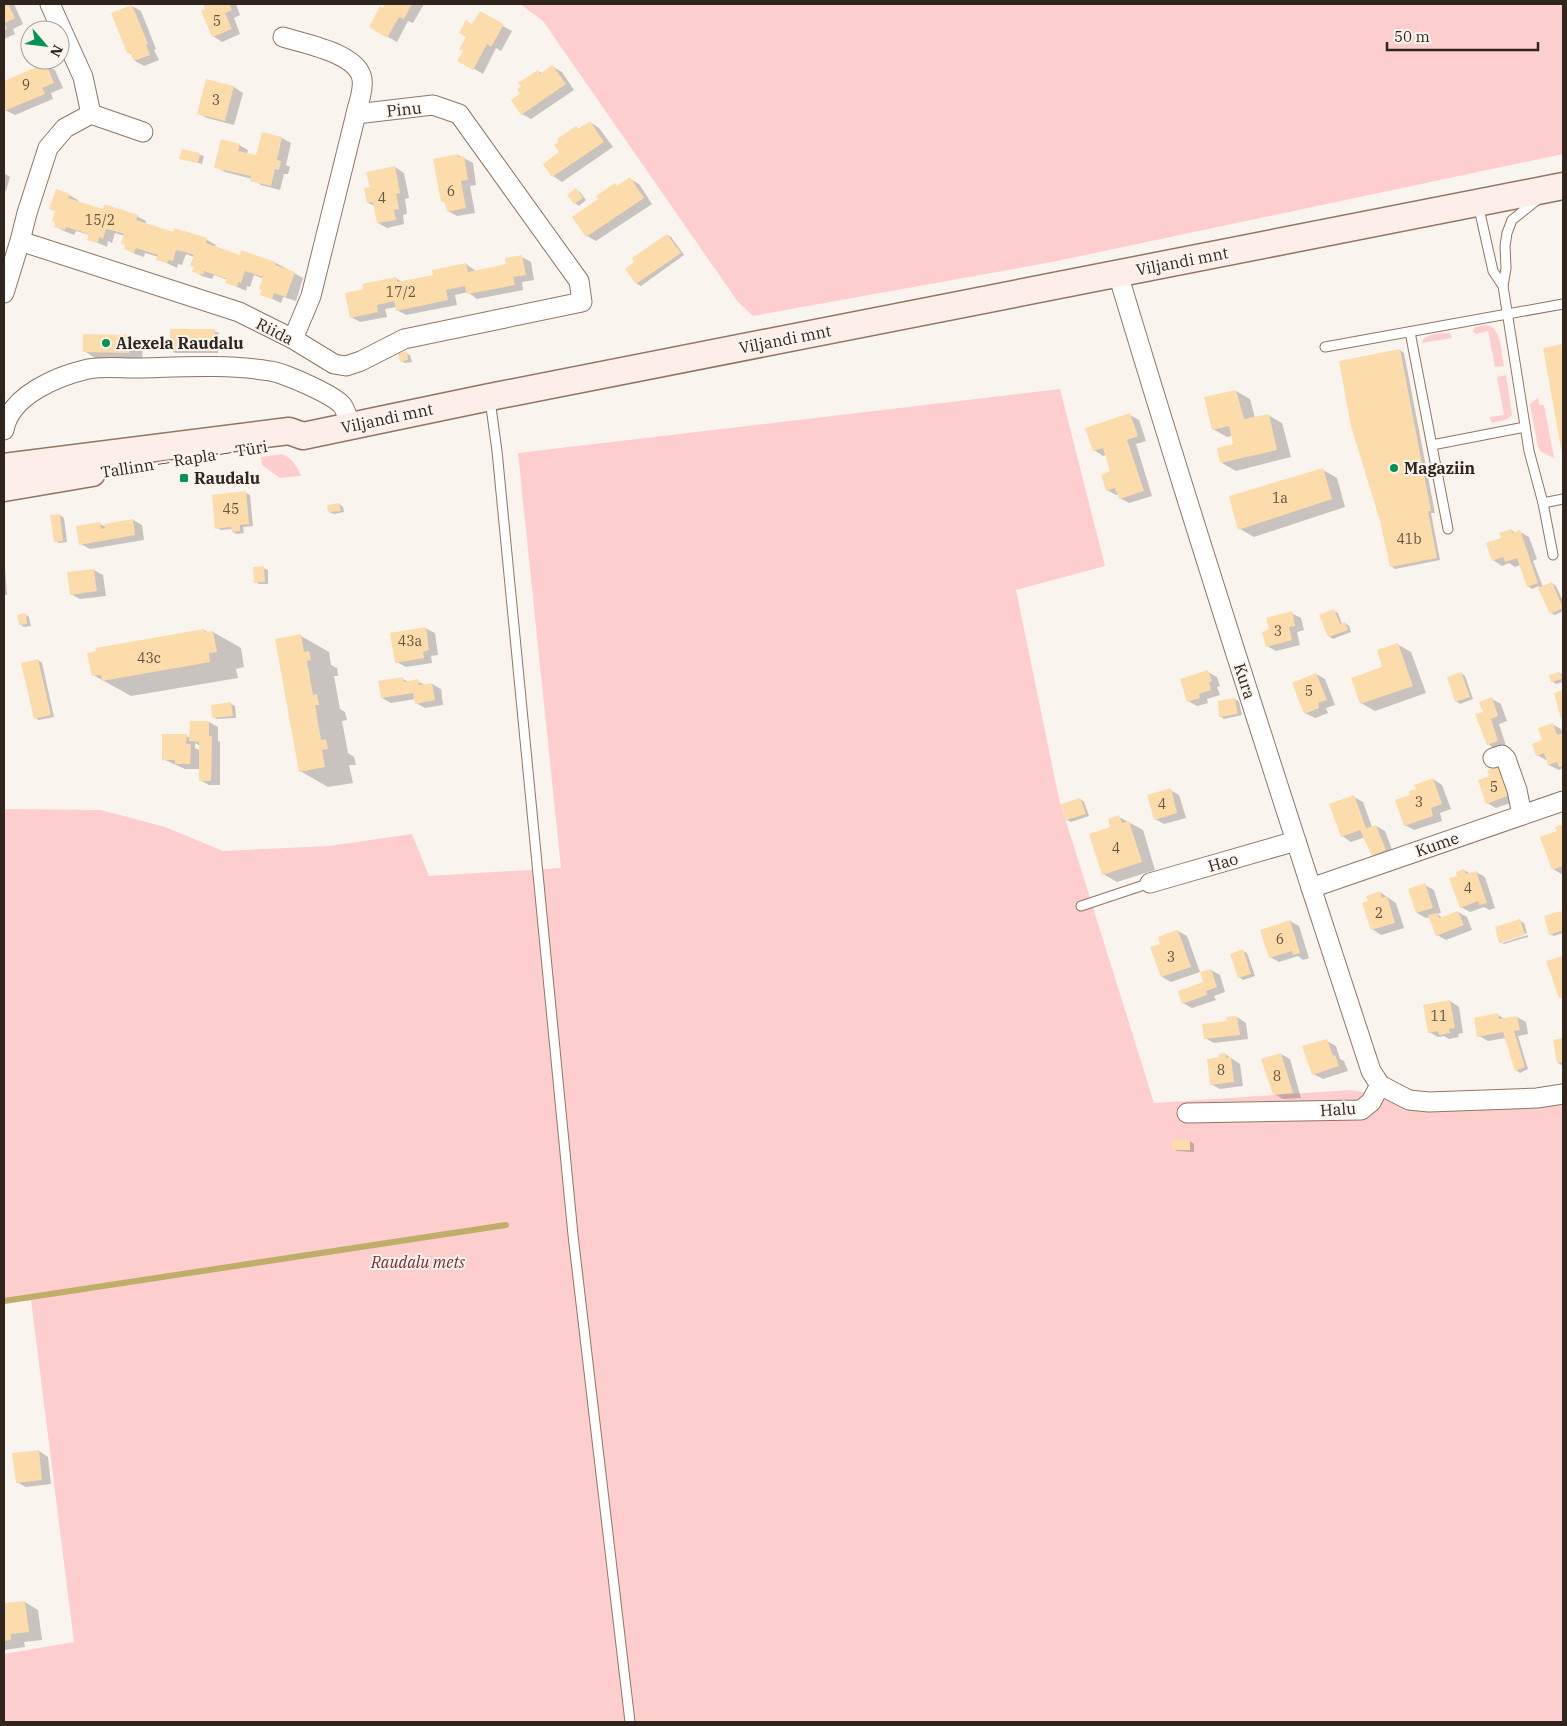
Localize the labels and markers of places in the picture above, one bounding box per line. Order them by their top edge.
place label: Alexela Raudalu [116,333,244,353]
marker: Alexela Raudalu [100,337,112,349]
place label: Magaziin [1404,458,1476,478]
marker: Magaziin [1388,462,1400,474]
place label: Raudalu [194,468,260,488]
marker: Raudalu [178,472,190,484]

